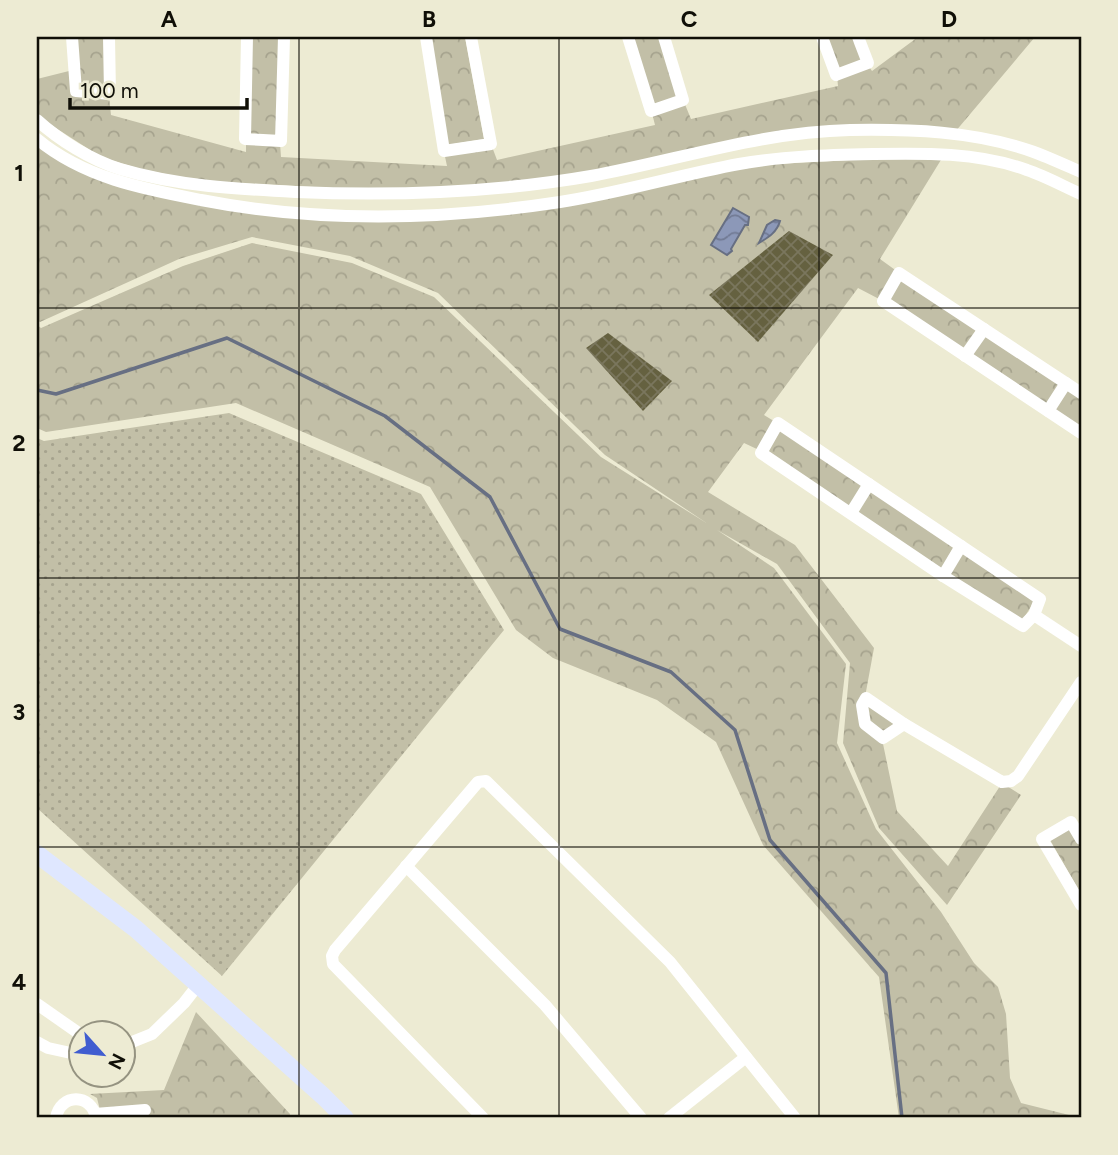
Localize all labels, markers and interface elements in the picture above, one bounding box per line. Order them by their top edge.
text: A [161,5,178,33]
text: B [422,5,436,33]
text: C [681,5,698,33]
text: D [941,5,957,33]
scale bar [70,66,247,110]
text: 100 m [80,78,139,103]
text: 1 [14,159,24,187]
text: 2 [12,429,26,457]
text: 3 [13,698,25,726]
text: 4 [12,968,26,996]
north arrow [66,1018,136,1088]
text: N [103,1050,130,1073]

